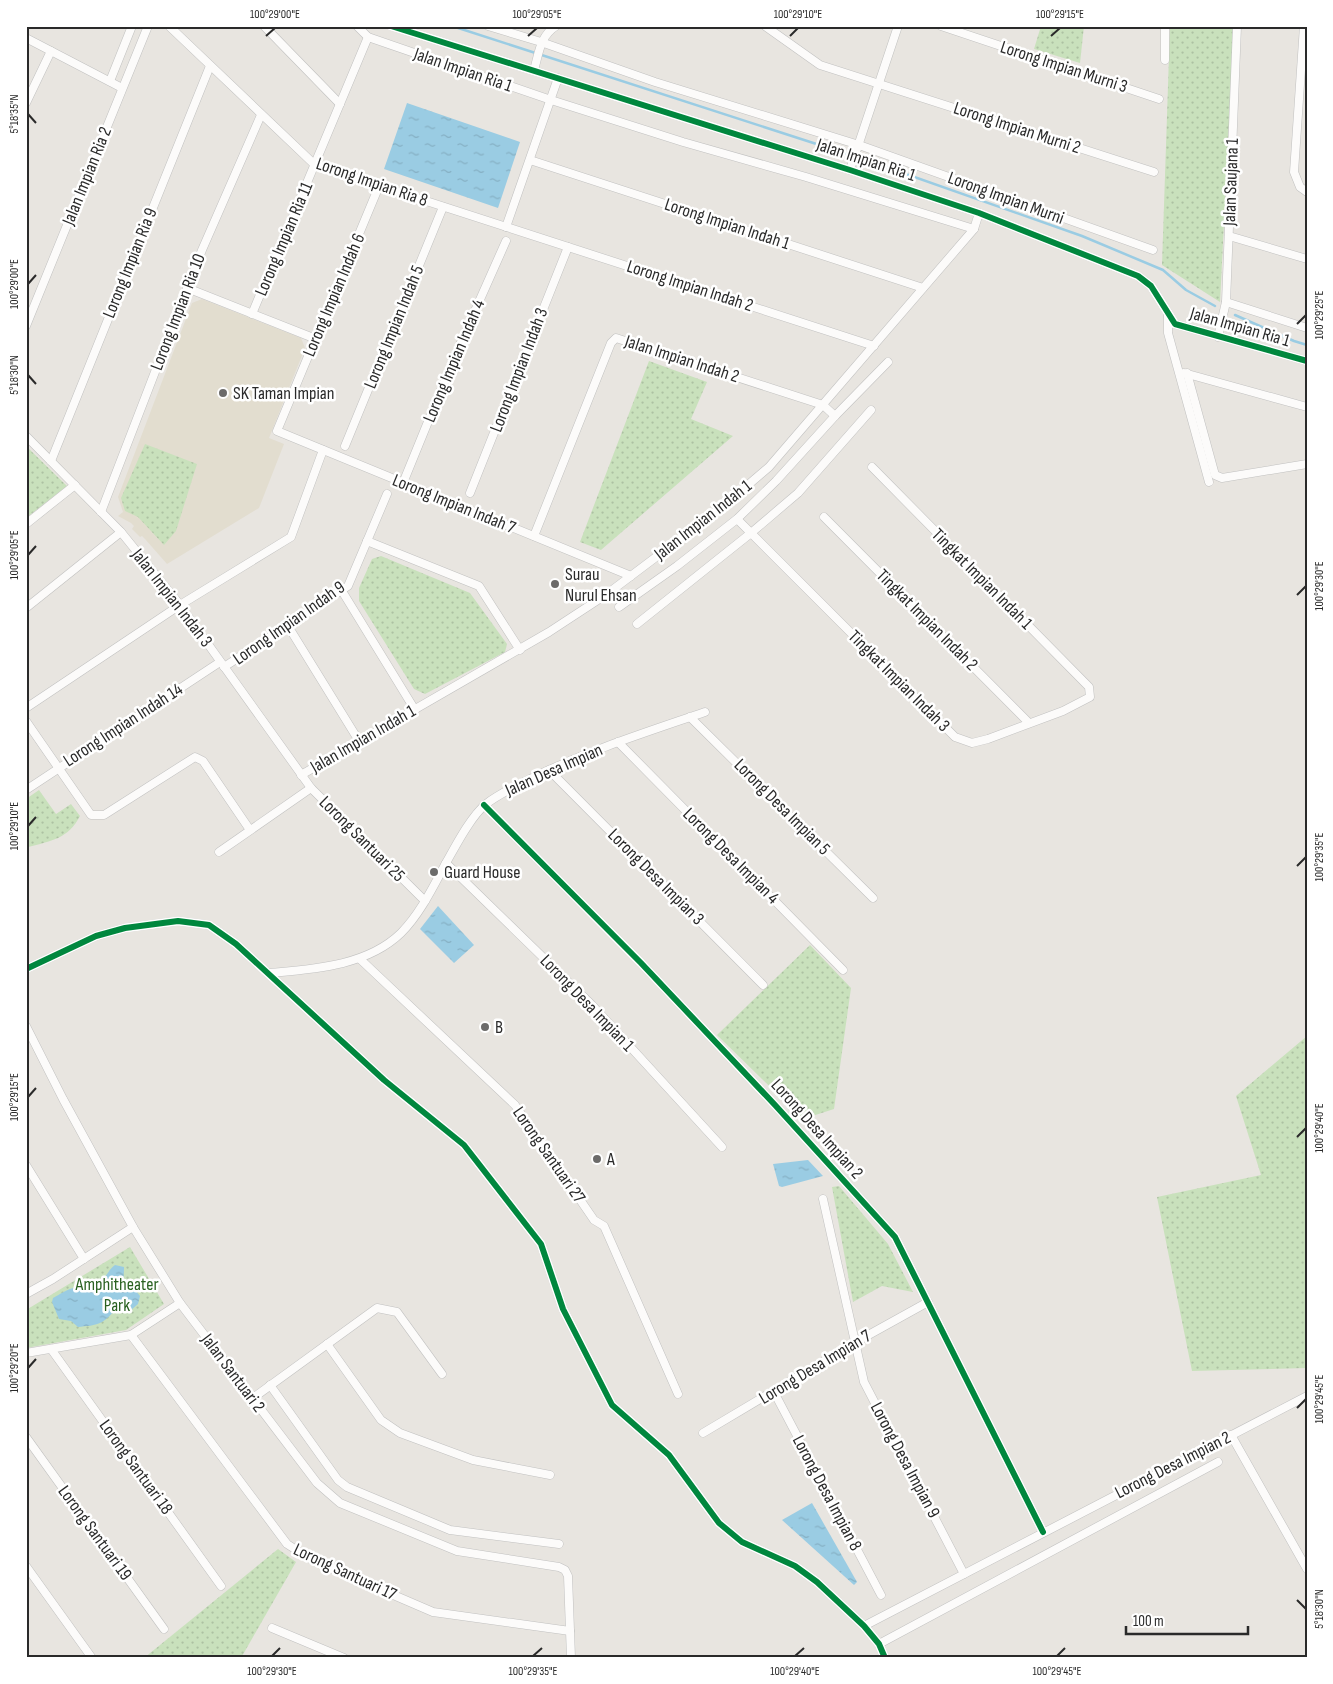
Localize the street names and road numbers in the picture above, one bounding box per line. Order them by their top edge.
street label: Lorong Impian Murni 3 [998,37,1130,97]
street label: Jalan Impian Ria 1 [410,43,516,97]
street label: Lorong Impian Murni 2 [951,98,1083,158]
street label: Jalan Impian Ria 2 [57,124,116,229]
street label: Jalan Impian Ria 1 [813,134,919,186]
street label: Jalan Saujana 1 [1219,137,1243,227]
street label: Lorong Impian Ria 8 [313,153,431,211]
street label: Lorong Impian Murni [945,167,1067,229]
street label: Lorong Impian Ria 11 [251,178,318,299]
street label: Lorong Impian Indah 1 [662,194,793,254]
street label: Lorong Impian Ria 9 [98,205,162,321]
street label: Lorong Impian Indah 6 [299,230,369,360]
street label: Lorong Impian Ria 10 [146,251,210,373]
street label: Lorong Impian Indah 2 [624,256,756,316]
street label: Lorong Impian Indah 5 [360,262,428,392]
street label: Lorong Impian Indah 4 [419,296,490,426]
street label: Jalan Impian Ria 1 [1187,302,1293,351]
street label: Lorong Impian Indah 3 [486,305,552,435]
street label: Jalan Impian Indah 2 [621,330,742,387]
street label: Lorong Impian Indah 7 [389,470,519,539]
street label: Jalan Impian Indah 1 [649,475,756,565]
street label: Tingkat Impian Indah 1 [927,524,1037,634]
street label: Jalan Impian Indah 3 [127,544,217,651]
street label: Tingkat Impian Indah 2 [872,565,982,675]
street label: Lorong Impian Indah 9 [229,577,349,669]
street label: Tingkat Impian Indah 3 [844,626,954,736]
street label: Lorong Impian Indah 14 [60,678,187,771]
street label: Jalan Impian Indah 1 [306,700,420,778]
street label: Jalan Desa Impian [501,739,606,801]
street label: Lorong Desa Impian 5 [730,755,834,859]
street label: Lorong Santuari 25 [315,792,409,886]
street label: Lorong Desa Impian 4 [679,804,784,909]
street label: Lorong Desa Impian 3 [604,825,708,929]
street label: Lorong Desa Impian 1 [536,950,639,1056]
street label: Lorong Desa Impian 2 [767,1075,867,1183]
street label: Lorong Santuari 27 [508,1103,590,1208]
street label: Lorong Desa Impian 7 [755,1325,876,1409]
street label: Jalan Santuari 2 [196,1329,269,1416]
street label: Lorong Desa Impian 9 [866,1399,944,1521]
street label: Lorong Santuari 18 [95,1416,177,1519]
street label: Lorong Desa Impian 2 [1112,1427,1234,1503]
street label: Lorong Desa Impian 8 [788,1432,866,1554]
street label: Lorong Santuari 19 [54,1481,136,1585]
street label: Lorong Santuari 17 [290,1539,401,1605]

